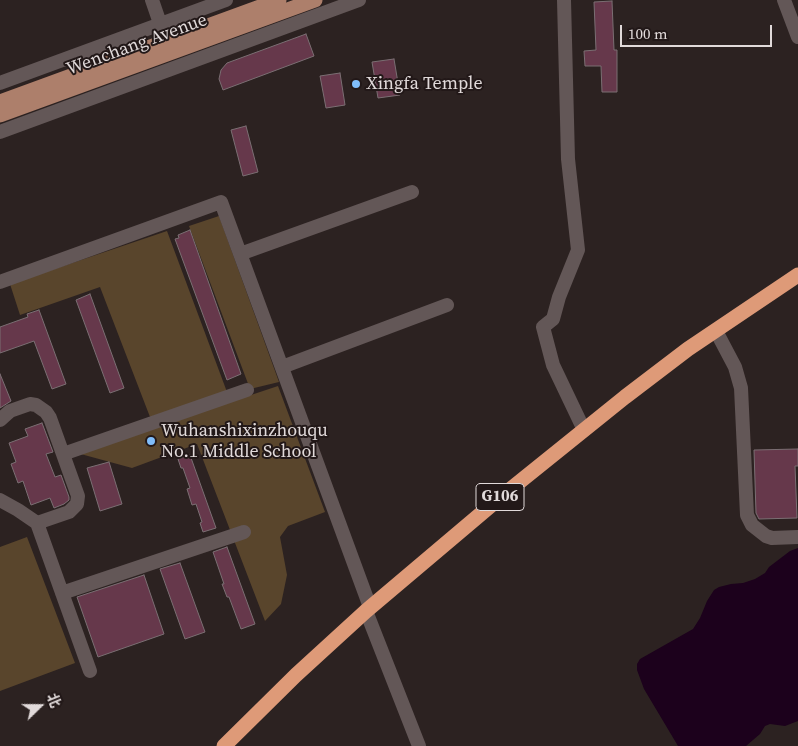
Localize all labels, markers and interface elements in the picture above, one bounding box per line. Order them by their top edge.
street label: Wenchang Avenue [64,10,210,80]
scale bar [623,15,776,47]
text: 100 m [628,23,668,44]
place label: Xingfa Temple [366,73,483,95]
marker: Xingfa Temple [350,78,362,90]
place label: Wuhanshixinzhouqu No.1 Middle School [161,420,328,462]
marker: Wuhanshixinzhouqu No.1 Middle School [145,435,157,447]
road number: G106 [476,484,524,511]
north arrow [15,681,65,731]
text: 北 [42,690,66,711]

